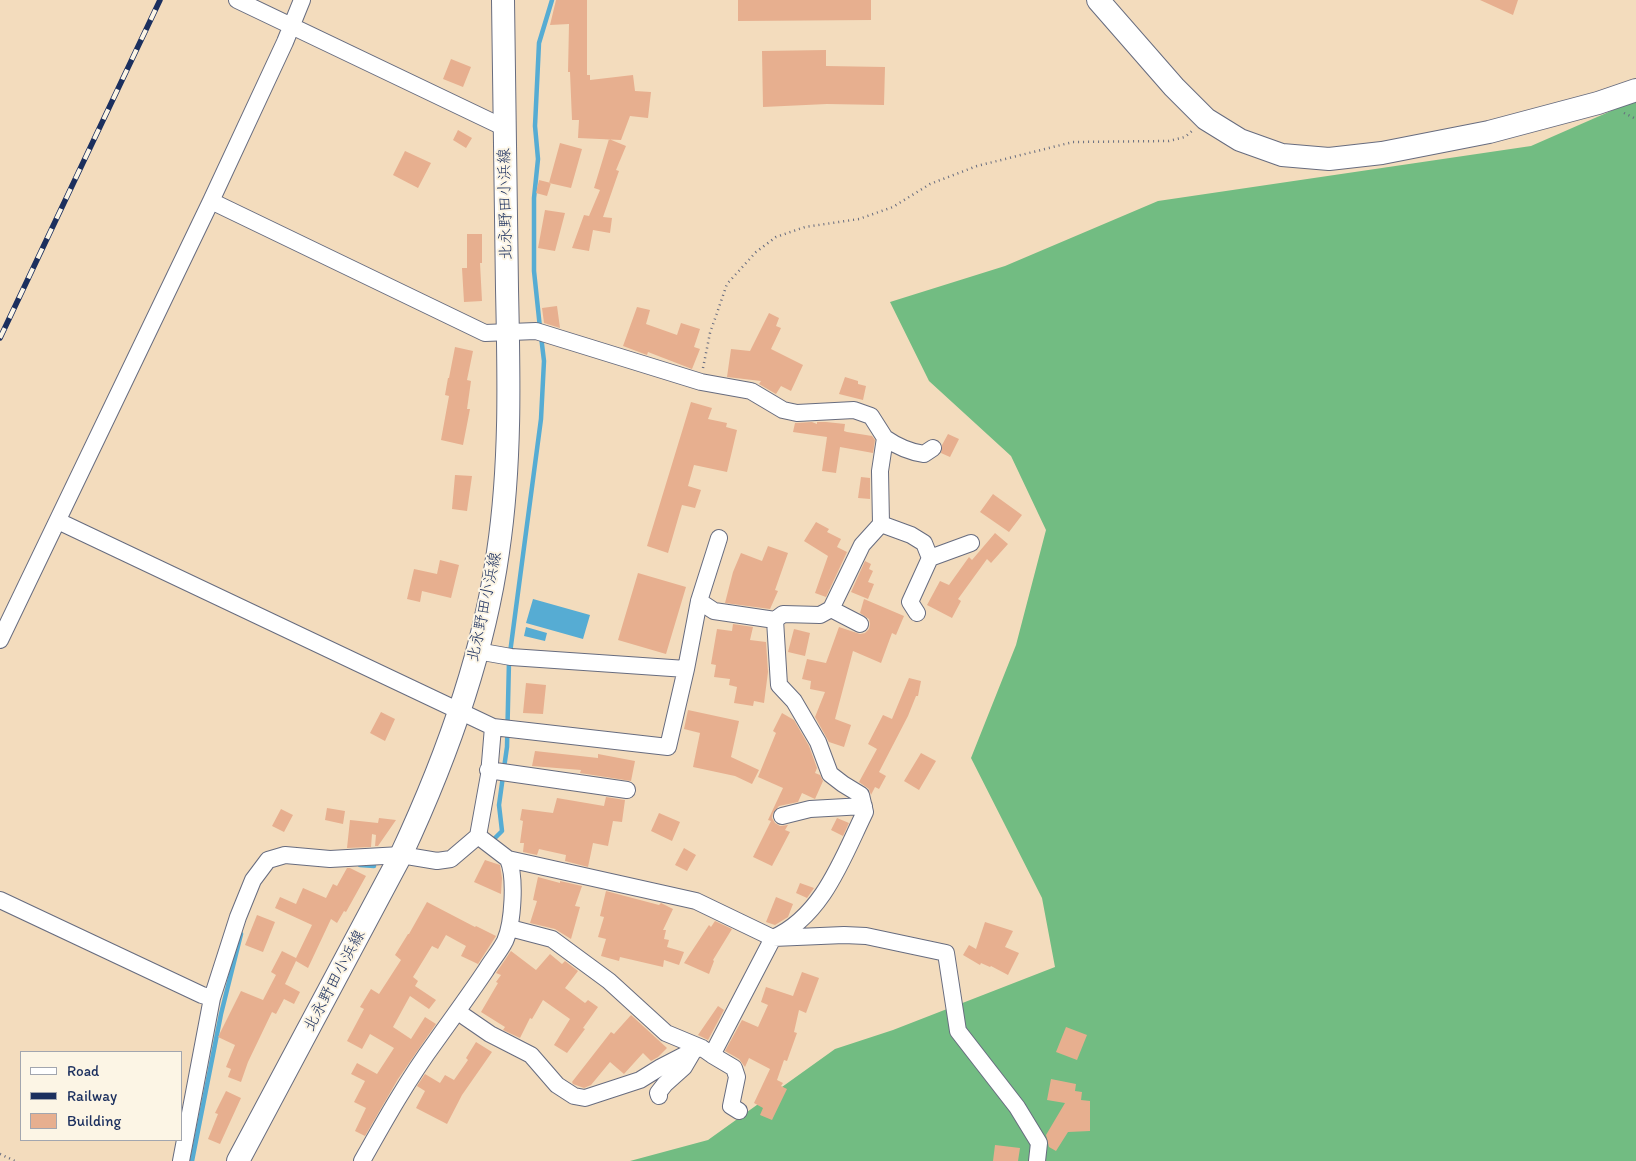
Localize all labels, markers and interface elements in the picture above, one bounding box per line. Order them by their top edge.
street label: 北永野田小浜線 [495,148,517,260]
street label: 北永野田小浜線 [464,550,506,664]
street label: 北永野田小浜線 [300,927,370,1035]
legend [20,1051,182,1141]
text: Road [67,1062,99,1080]
text: Railway [67,1087,117,1105]
text: Building [67,1112,121,1130]

